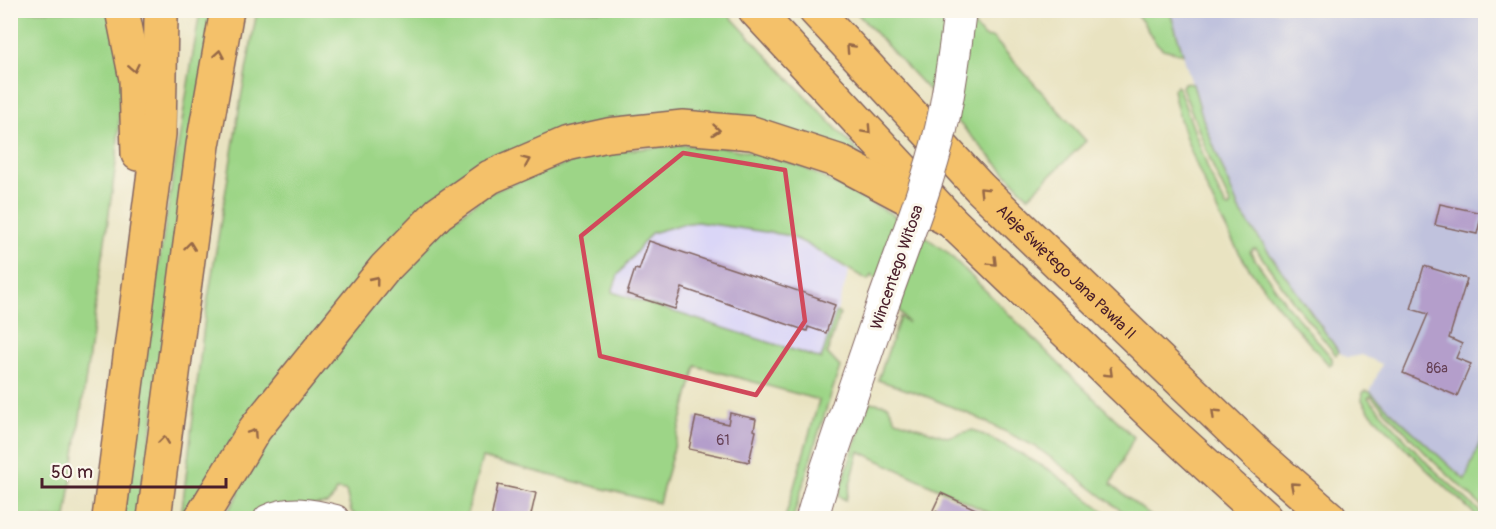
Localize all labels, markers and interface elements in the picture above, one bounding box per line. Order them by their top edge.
one-way arrow [846,44,857,55]
one-way arrow [212,49,225,59]
one-way arrow [127,62,140,72]
one-way arrow [711,123,720,136]
one-way arrow [859,123,870,134]
one-way arrow [520,156,531,168]
one-way arrow [980,187,991,198]
street label: Aleje świętego Jana Pawła II [992,200,1140,344]
street label: Wincentego Witosa [866,202,928,332]
one-way arrow [183,242,195,251]
one-way arrow [985,254,996,265]
one-way arrow [367,276,378,287]
house number: 86a [1426,360,1448,377]
one-way arrow [1101,366,1112,377]
one-way arrow [1211,409,1221,420]
one-way arrow [246,428,257,439]
house number: 61 [716,432,730,449]
one-way arrow [158,435,170,444]
scale bar [42,451,226,489]
text: 50 m [51,461,93,484]
one-way arrow [1290,482,1300,493]

